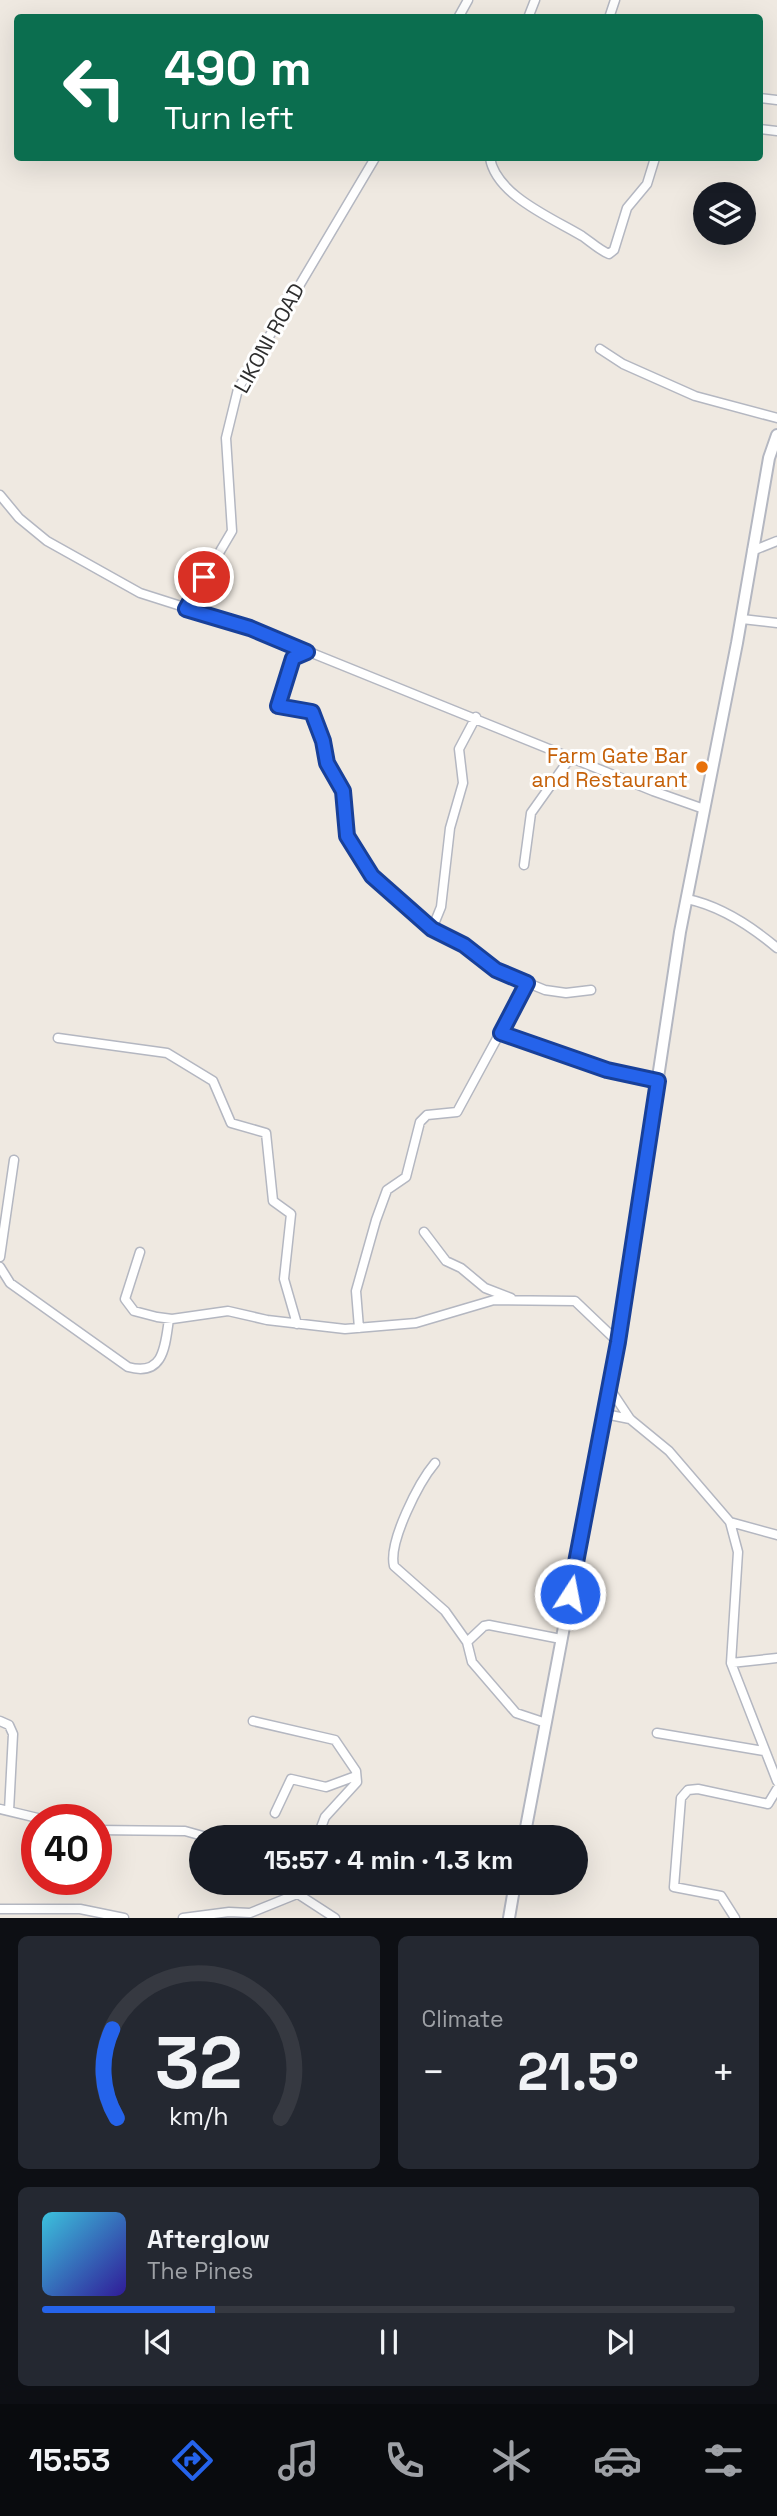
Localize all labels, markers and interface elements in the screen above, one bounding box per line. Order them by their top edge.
text: 490 m [164,37,312,99]
icon: left [49,42,140,133]
text: Turn left [164,98,294,138]
map controls [693,182,756,245]
button: layers [693,182,756,245]
street label: LIKONI ROAD [228,278,310,398]
pin [174,547,234,607]
icon: arrive [185,558,223,596]
place label: Farm Gate Bar and Restaurant [531,742,688,793]
marker: Farm Gate Bar and Restaurant [694,759,710,775]
position arrow [533,1557,607,1631]
speed limit sign: 40 [21,1804,112,1895]
text: 15:57 · 4 min · 1.3 km [264,1843,513,1877]
text: Climate [422,2004,504,2034]
text: 32 [155,2017,243,2110]
text: 21.5° [517,2039,639,2105]
text: − [422,2048,445,2096]
text: + [711,2048,735,2096]
text: km/h [169,2100,229,2132]
text: Afterglow [147,2222,270,2256]
text: The Pines [147,2256,253,2286]
icon: previous [139,2323,177,2361]
icon: pause [370,2323,408,2361]
icon: next [601,2323,639,2361]
icon: directions [168,2436,217,2485]
icon: music [274,2436,323,2485]
icon: phone [380,2436,429,2485]
icon: climate [487,2436,536,2485]
icon: car [593,2436,642,2485]
icon: filters [699,2436,748,2485]
text: 15:53 [29,2440,111,2480]

